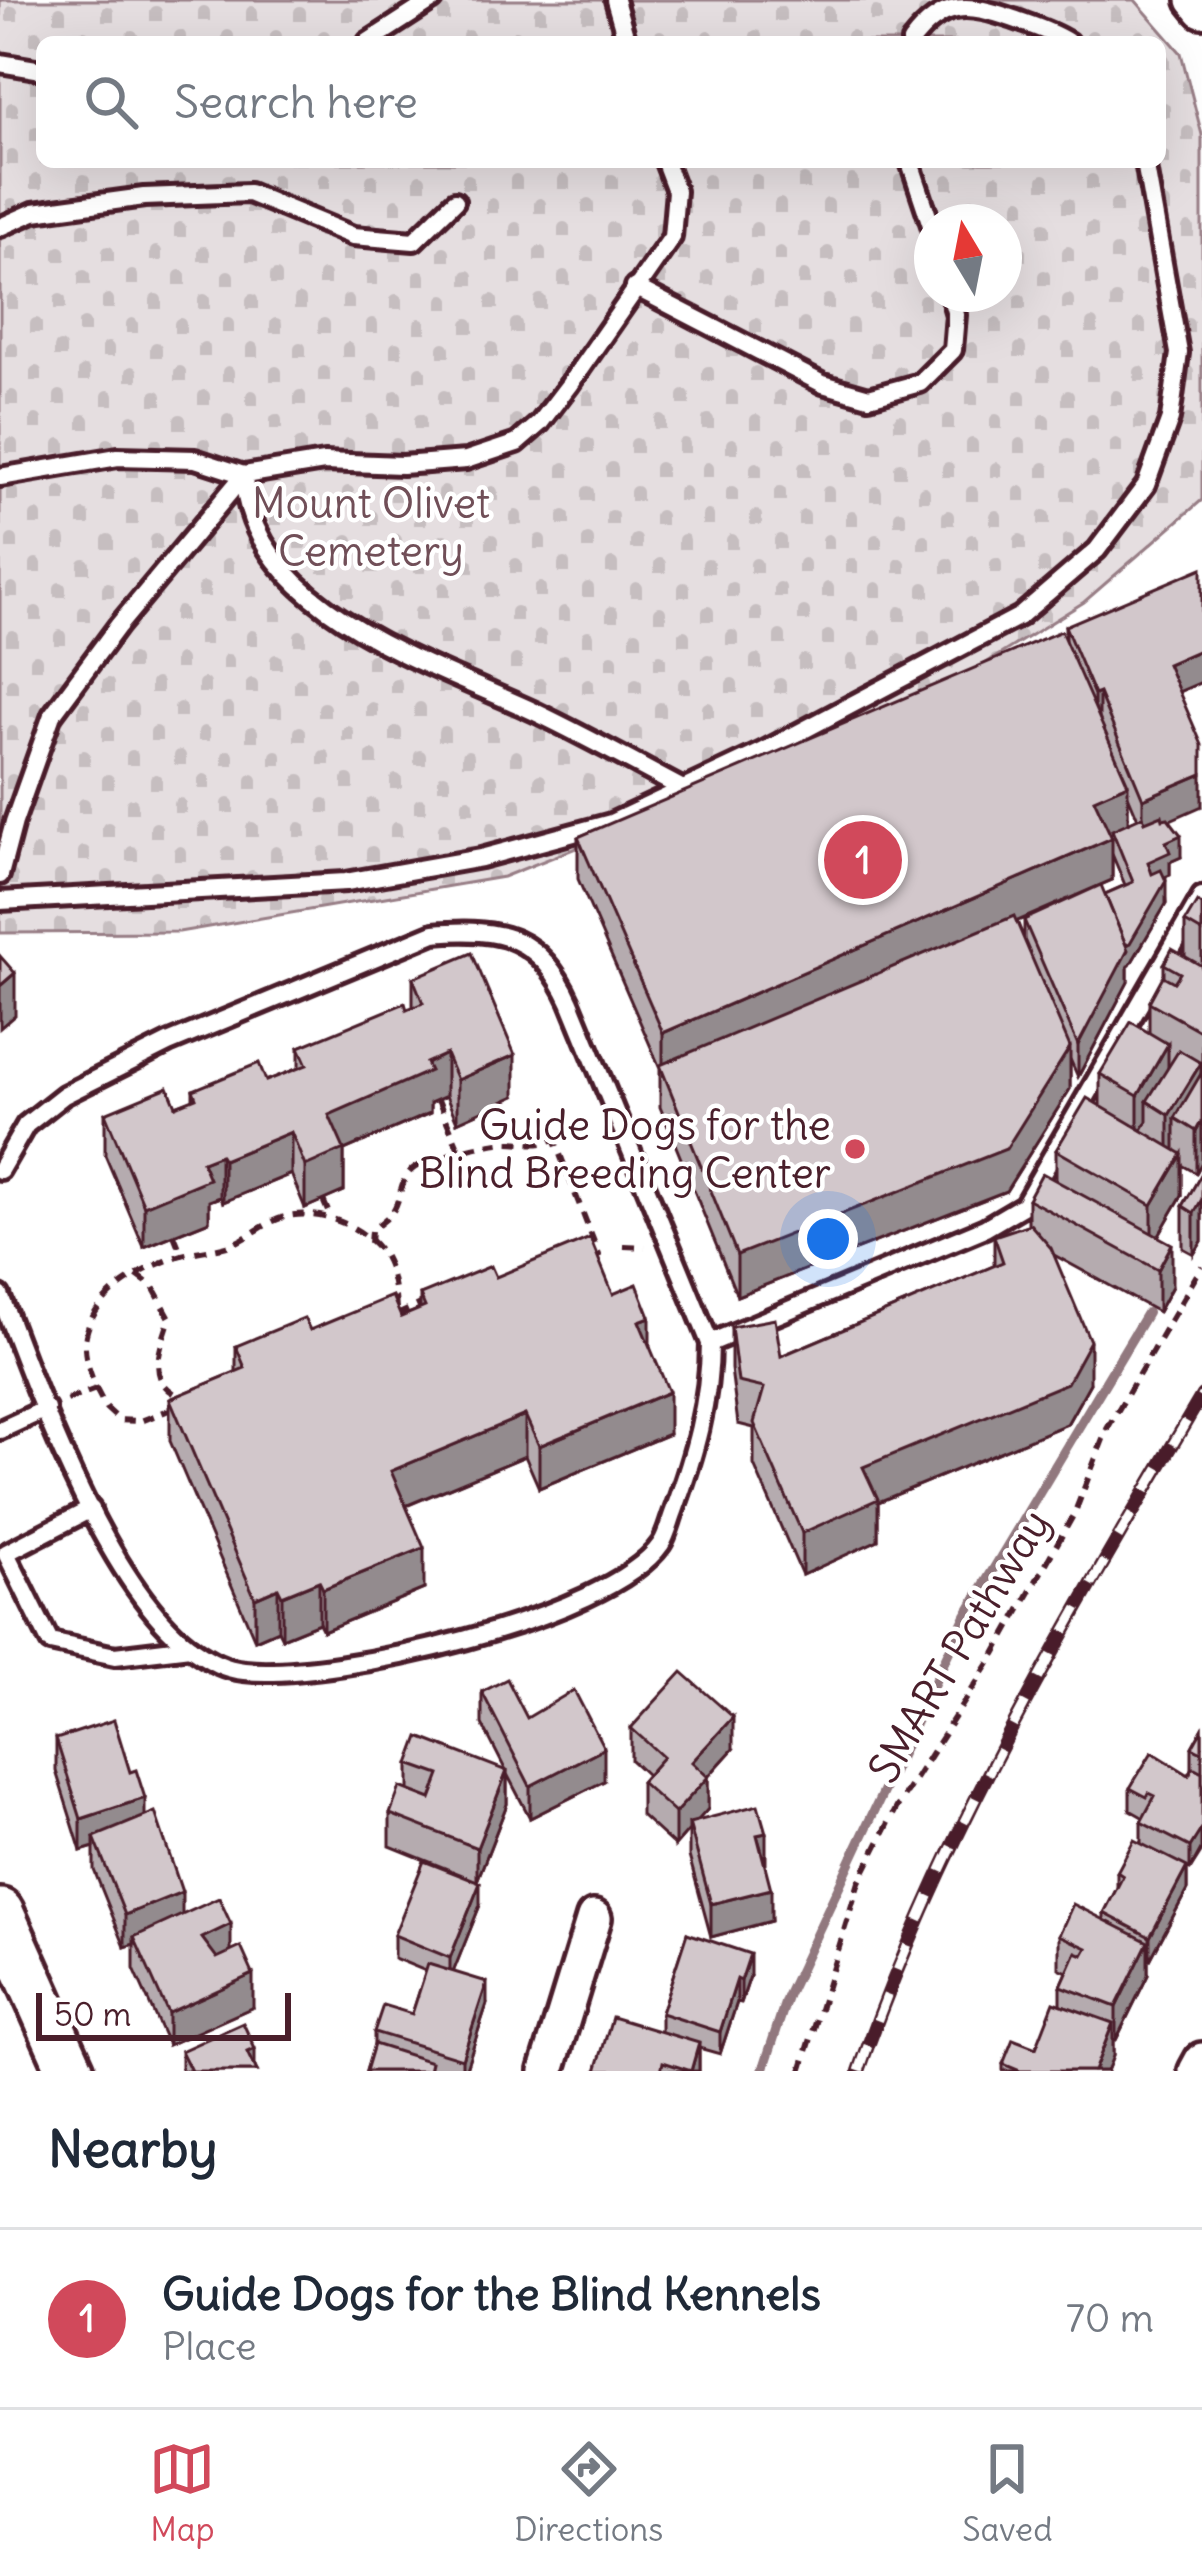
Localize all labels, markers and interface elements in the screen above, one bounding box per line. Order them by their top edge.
search box [36,36,1166,168]
icon: search [78,69,144,135]
text: Search here [174,74,418,130]
north arrow [914,204,1022,312]
park label: Mount Olivet Cemetery [252,477,490,577]
pin: 1 [824,815,902,905]
place label: Guide Dogs for the Blind Breeding Center [419,1099,831,1199]
marker: Guide Dogs for the Blind Breeding Center [842,1136,868,1162]
your location [798,1209,858,1269]
street label: SMART Pathway [857,1500,1061,1792]
scale bar [36,1987,291,2040]
text: 50 m [54,1993,131,2035]
text: Nearby [48,2117,217,2181]
text: Guide Dogs for the Blind Kennels [162,2266,821,2322]
text: 1 [79,2294,95,2343]
text: 70 m [1066,2294,1154,2343]
text: Place [162,2322,256,2371]
tab: Map [149,2436,215,2550]
tab: Directions [514,2436,663,2550]
tab: Saved [962,2436,1053,2550]

